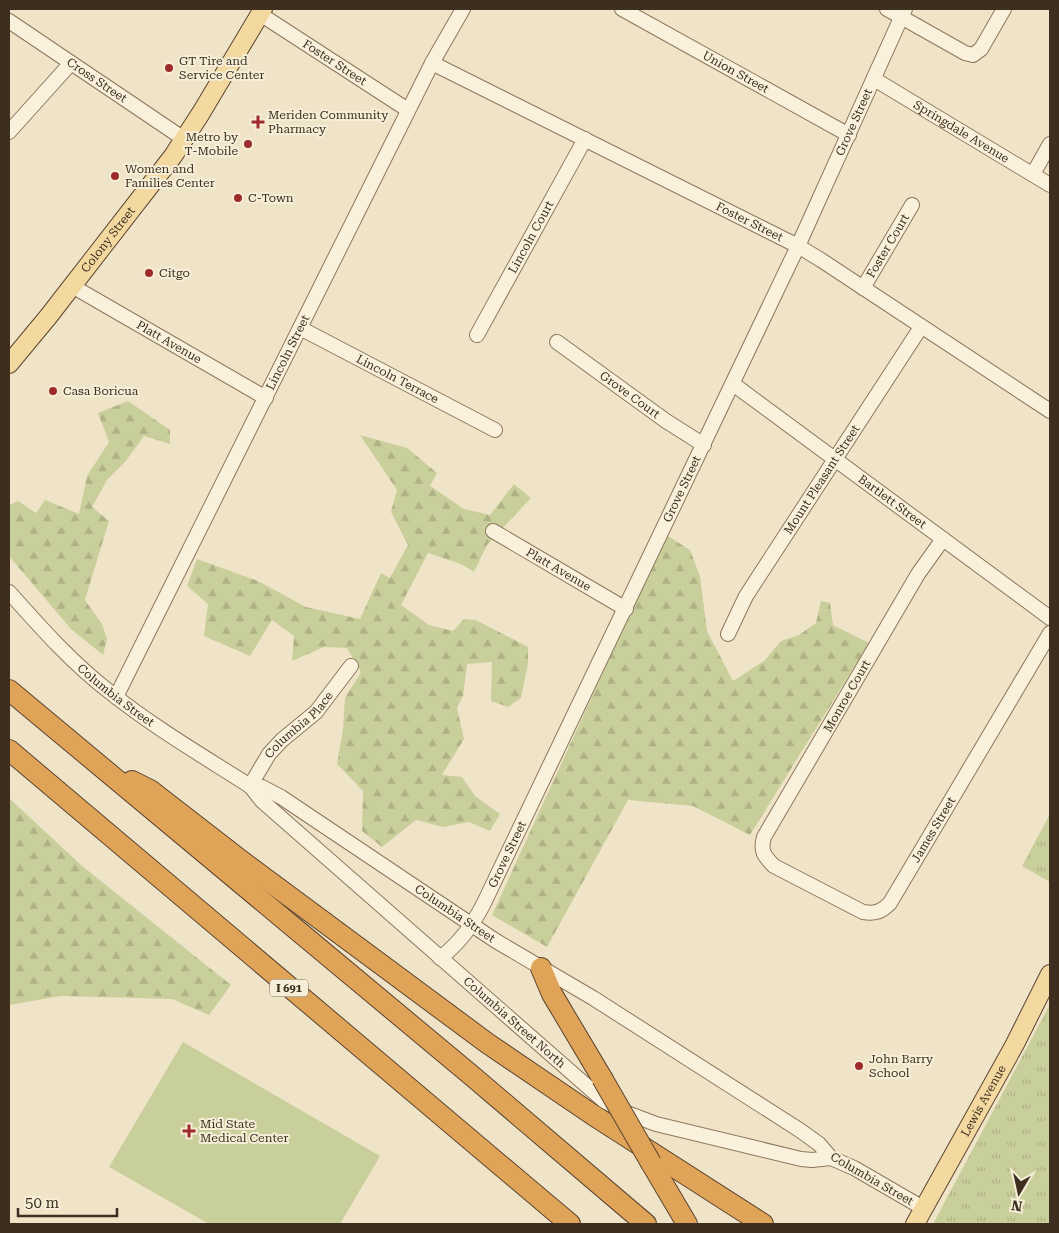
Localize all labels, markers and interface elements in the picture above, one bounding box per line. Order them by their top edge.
street label: Foster Street [300,37,370,88]
street label: Union Street [700,48,772,96]
place label: GT Tire and Service Center [179,54,264,82]
street label: Cross Street [64,55,130,106]
marker: GT Tire and Service Center [163,62,175,74]
street label: Grove Street [833,86,875,158]
street label: Springdale Avenue [911,98,1012,166]
place label: Meriden Community Pharmacy [268,108,389,136]
marker: Meriden Community Pharmacy [252,116,264,128]
place label: Metro by T-Mobile [185,130,239,158]
marker: Metro by T-Mobile [242,138,254,150]
place label: Women and Families Center [125,162,215,190]
marker: Women and Families Center [109,170,121,182]
place label: C-Town [248,191,294,205]
marker: C-Town [232,192,244,204]
street label: Lincoln Court [505,198,557,276]
street label: Foster Street [714,199,786,245]
street label: Colony Street [78,204,138,275]
street label: Foster Court [864,211,912,280]
place label: Citgo [159,266,190,280]
marker: Citgo [143,267,155,279]
street label: Lincoln Street [263,312,313,392]
street label: Platt Avenue [134,318,204,367]
street label: Lincoln Terrace [354,352,441,406]
street label: Grove Court [597,368,663,422]
place label: Casa Boricua [63,384,139,398]
marker: Casa Boricua [47,385,59,397]
street label: Mount Pleasant Street [781,422,863,537]
street label: Grove Street [660,453,704,525]
street label: Bartlett Street [856,472,929,532]
street label: Platt Avenue [524,545,594,594]
street label: Monroe Court [821,657,874,735]
street label: Columbia Street [75,661,157,730]
street label: Columbia Place [262,689,336,761]
street label: James Street [909,794,959,865]
street label: Grove Street [485,818,529,890]
street label: Columbia Street [412,882,498,946]
street label: Columbia Street North [461,974,568,1071]
road number: I 691 [270,980,308,996]
place label: John Barry School [869,1052,934,1080]
marker: John Barry School [853,1060,865,1072]
street label: Lewis Avenue [958,1062,1009,1139]
place label: Mid State Medical Center [200,1117,288,1145]
marker: Mid State Medical Center [182,1124,196,1138]
street label: Columbia Street [828,1150,916,1209]
north arrow [994,1168,1044,1218]
scale bar [18,1186,116,1218]
text: 50 m [25,1194,60,1212]
text: N [1010,1197,1024,1215]

